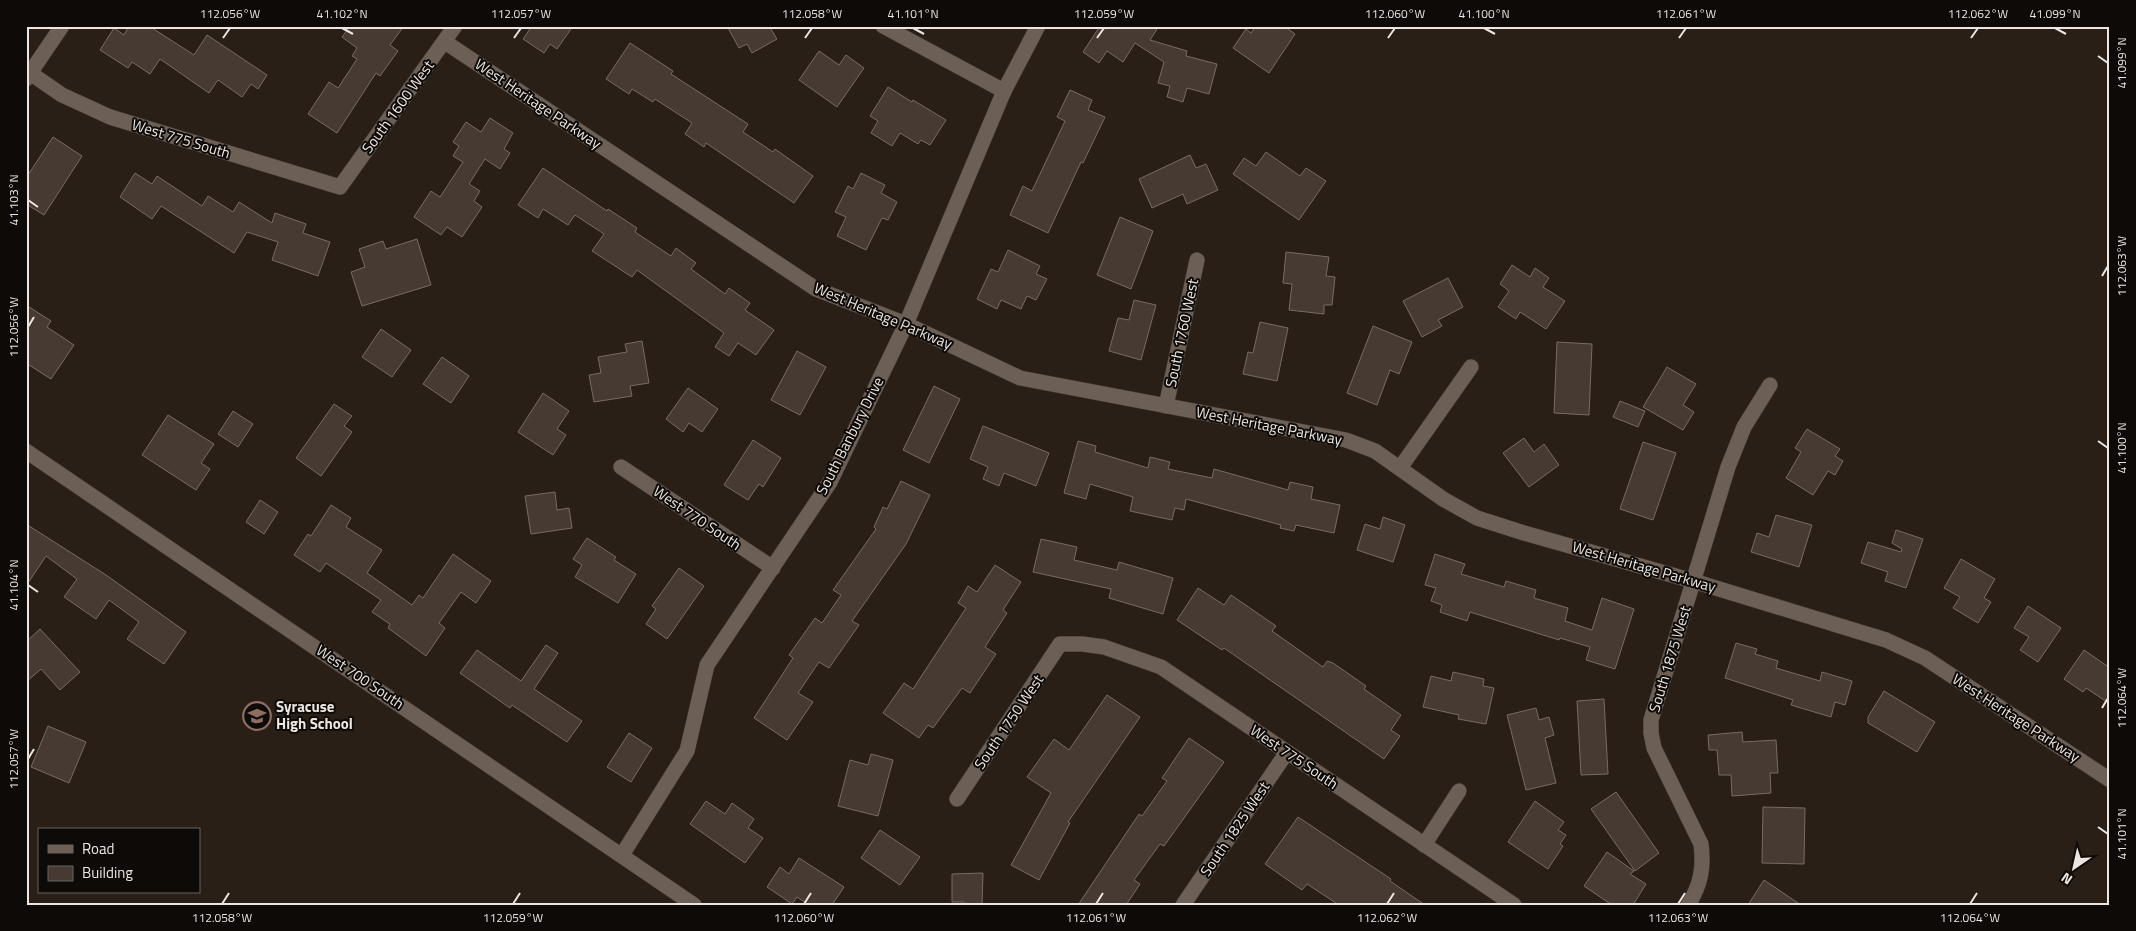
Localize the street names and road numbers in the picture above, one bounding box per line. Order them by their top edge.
street label: West Heritage Parkway [470,53,606,155]
street label: South 1600 West [356,55,440,158]
street label: West 775 South [129,113,233,164]
street label: West Heritage Parkway [810,276,956,355]
street label: South 1760 West [1159,276,1204,389]
street label: South Banbury Drive [810,373,889,499]
street label: West Heritage Parkway [1194,400,1344,451]
street label: West 770 South [649,480,746,556]
street label: West Heritage Parkway [1570,535,1719,598]
street label: South 1875 West [1642,602,1697,715]
street label: West 700 South [312,639,409,715]
street label: West Heritage Parkway [1948,668,2085,768]
street label: South 1750 West [968,669,1049,774]
street label: West 775 South [1246,719,1343,795]
street label: South 1825 West [1194,776,1275,881]

